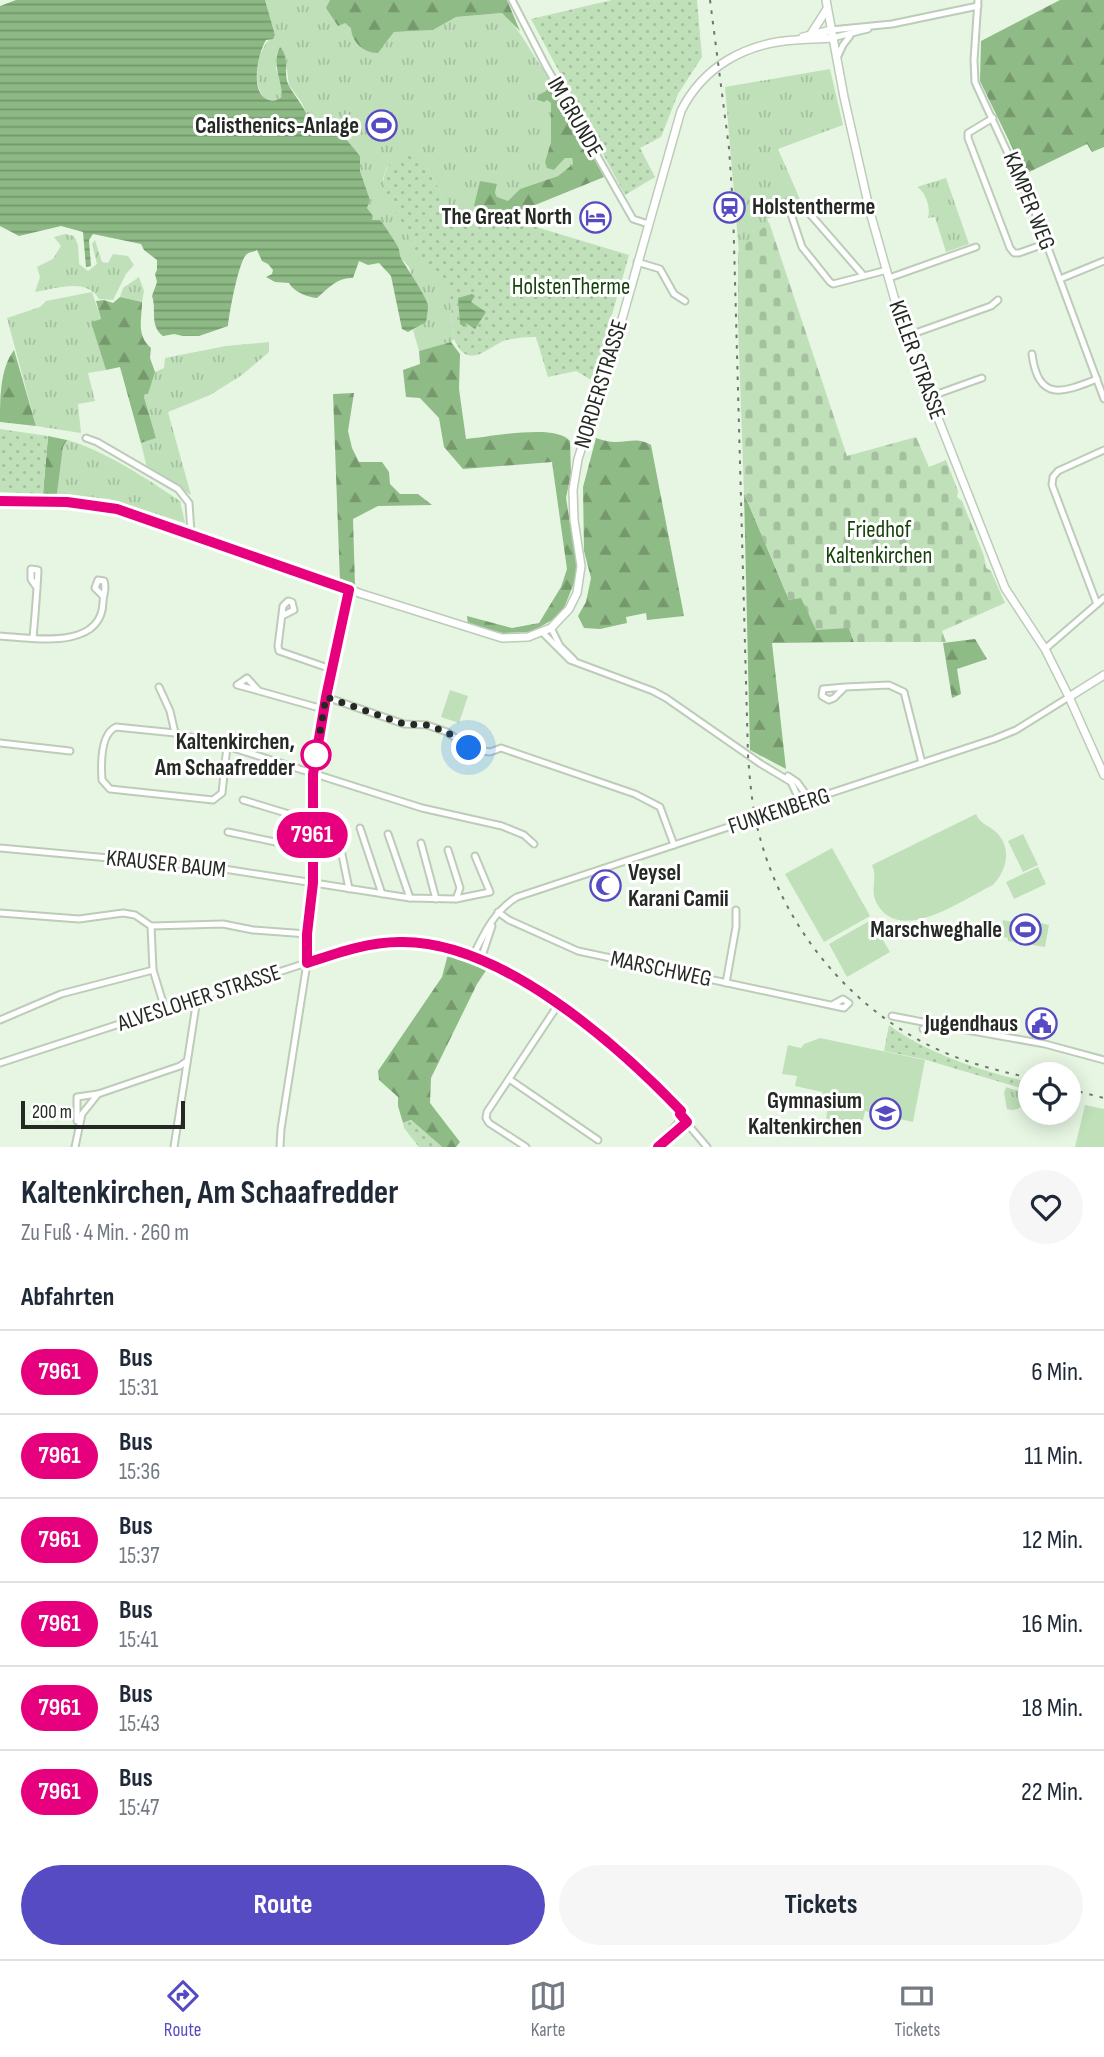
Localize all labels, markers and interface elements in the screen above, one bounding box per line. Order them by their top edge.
street label: IM GRUNDE [541,72,609,162]
sports icon: Calisthenics-Anlage [365,109,399,143]
place label: Calisthenics-Anlage [195,112,359,140]
street label: KAMPER WEG [997,148,1061,254]
station icon: Holstentherme [712,190,746,224]
place label: Holstentherme [752,193,875,221]
hotel icon: The Great North [578,200,612,234]
place label: The Great North [442,203,572,231]
park label: HolstenTherme [512,273,630,301]
street label: KIELER STRASSE [883,297,951,423]
street label: NORDERSTRASSE [568,316,634,452]
park label: Friedhof Kaltenkirchen [826,516,932,570]
place label: Kaltenkirchen, Am Schaafredder [154,728,295,782]
your location [451,730,486,765]
marker: Kaltenkirchen, Am Schaafredder [301,740,331,770]
street label: FUNKENBERG [725,781,833,841]
line badge: 7961 [263,812,361,858]
text: 7961 [291,820,333,849]
street label: KRAUSER BAUM [105,844,227,884]
place label: Veysel Karani Camii [628,859,729,913]
mosque icon: Veysel Karani Camii [588,869,622,903]
sports icon: Marschweghalle [1008,913,1042,947]
place label: Marschweghalle [870,916,1002,944]
street label: MARSCHWEG [608,945,714,993]
street label: ALVESLOHER STRASSE [113,958,284,1038]
public building icon: Jugendhaus [1024,1007,1058,1041]
place label: Jugendhaus [924,1010,1018,1038]
map controls [1018,1062,1081,1125]
button: locate [1018,1062,1081,1125]
place label: Gymnasium Kaltenkirchen [748,1087,862,1141]
school or university icon: Gymnasium Kaltenkirchen [868,1097,902,1131]
scale bar [21,1098,186,1130]
text: 200 m [32,1101,72,1124]
button: heart [1009,1170,1083,1244]
text: Kaltenkirchen, Am Schaafredder [21,1173,398,1213]
text: Zu Fuß · 4 Min. · 260 m [21,1219,189,1247]
text: Abfahrten [21,1282,114,1313]
text: Bus [119,1343,153,1374]
text: 7961 [38,1357,81,1386]
text: 6 Min. [1031,1357,1083,1388]
text: 15:31 [119,1374,158,1402]
text: Bus [119,1427,153,1458]
text: 7961 [38,1441,81,1470]
text: 11 Min. [1024,1441,1083,1472]
text: 15:36 [119,1458,160,1486]
text: Bus [119,1511,153,1542]
text: 7961 [38,1525,81,1554]
text: 12 Min. [1022,1525,1083,1556]
text: 15:37 [119,1542,159,1570]
text: Bus [119,1595,153,1626]
text: 7961 [38,1609,81,1638]
text: 16 Min. [1022,1609,1083,1640]
text: 15:41 [119,1626,158,1654]
text: Bus [119,1679,153,1710]
text: 7961 [38,1693,81,1722]
text: 18 Min. [1022,1693,1083,1724]
text: 15:43 [119,1710,160,1738]
text: Bus [119,1763,153,1794]
text: 7961 [38,1777,81,1806]
text: 22 Min. [1021,1777,1083,1808]
text: 15:47 [119,1794,159,1822]
button: Route [21,1865,545,1945]
button: Tickets [559,1865,1083,1945]
tab: Route [164,1977,202,2042]
tab: Karte [529,1977,567,2042]
tab: Tickets [894,1977,940,2042]

